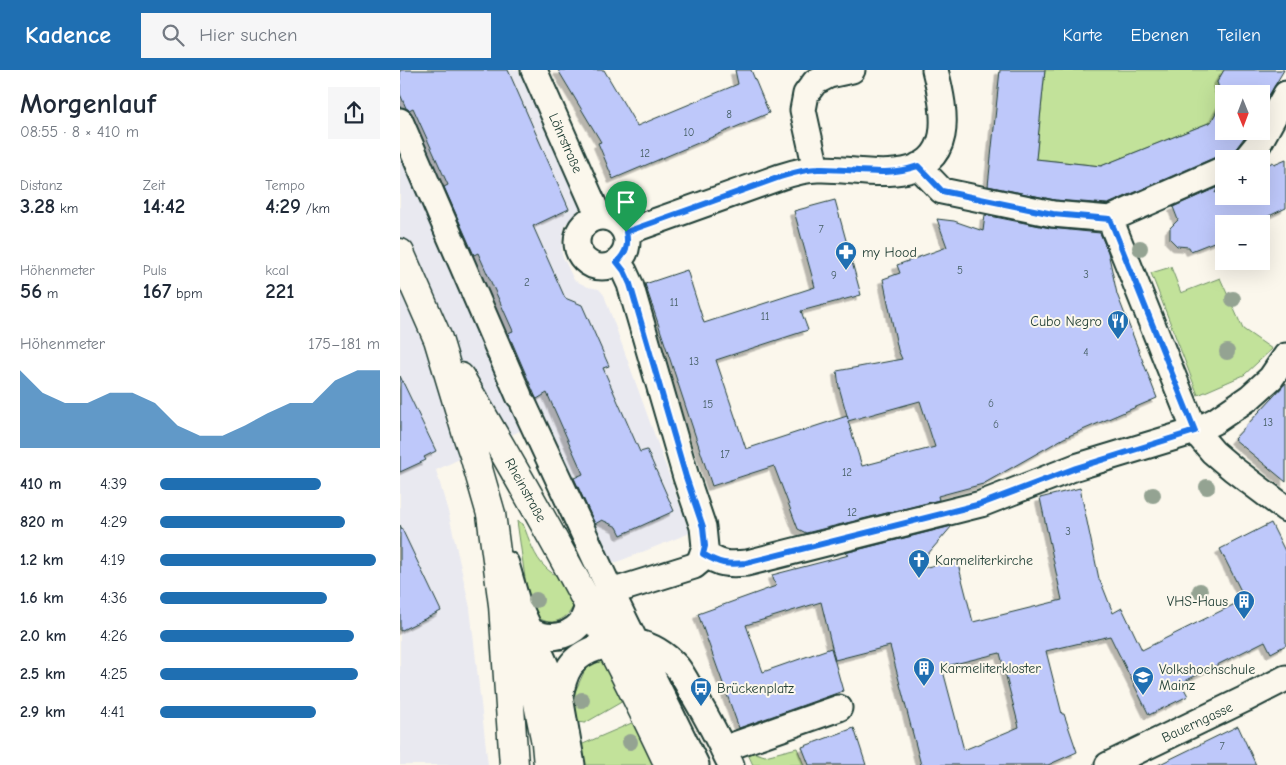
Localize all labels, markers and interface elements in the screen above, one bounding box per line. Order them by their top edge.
search box [141,13,491,58]
text: Kadence [25,21,111,49]
icon: search [159,21,187,49]
text: Hier suchen [199,24,298,46]
text: Karte [1062,25,1103,46]
text: Ebenen [1131,25,1189,46]
text: Teilen [1217,25,1261,46]
north arrow [1215,85,1270,140]
map controls [1215,85,1270,270]
button: share [328,87,380,139]
text: Morgenlauf [20,88,156,120]
house number: 8 [726,108,732,121]
street label: Löhrstraße [545,111,586,176]
text: 08:55 · 8 × 410 m [20,123,139,141]
house number: 10 [683,126,695,139]
house number: 12 [640,147,650,160]
button: + [1215,150,1270,205]
text: Distanz [20,177,62,194]
text: Zeit [143,177,165,194]
text: Tempo [265,177,305,194]
pin [605,181,647,232]
icon: arrive [612,188,640,216]
text: 3.28 [20,194,55,218]
text: 14:42 [143,194,185,218]
text: 4:29 [265,194,301,218]
text: km [55,200,78,217]
text: /km [301,200,330,217]
button: − [1215,215,1270,270]
house number: 7 [818,223,824,236]
pharmacy icon: my Hood [834,240,858,271]
place label: my Hood [862,244,917,261]
text: Höhenmeter [20,262,95,279]
text: Puls [143,262,167,279]
text: kcal [265,262,289,279]
house number: 5 [957,264,963,277]
house number: 3 [1083,268,1089,281]
house number: 9 [831,269,837,282]
house number: 2 [524,276,530,289]
text: 56 [20,279,42,303]
text: 167 [143,279,171,303]
text: 221 [265,279,295,303]
text: m [42,285,58,302]
text: bpm [171,285,203,302]
house number: 11 [670,296,678,309]
restaurant icon: Cubo Negro [1106,309,1130,340]
house number: 11 [761,310,769,323]
place label: Cubo Negro [1030,313,1102,330]
text: Höhenmeter [20,335,105,353]
text: 175–181 m [308,335,380,353]
house number: 4 [1083,346,1089,359]
house number: 13 [689,355,699,368]
house number: 6 [988,397,994,410]
house number: 15 [703,398,713,411]
house number: 13 [1263,416,1273,429]
house number: 6 [993,418,999,431]
house number: 17 [720,448,730,461]
street label: Rheinstraße [501,455,550,525]
house number: 12 [842,466,852,479]
text: 410 m [20,475,61,493]
text: 4:39 [100,475,127,493]
house number: 12 [847,506,857,519]
text: 820 m [20,513,64,531]
text: 4:29 [100,513,128,531]
house number: 3 [1065,525,1071,538]
church icon: Karmeliterkirche [907,548,931,579]
text: 1.2 km [20,551,63,569]
text: 4:19 [100,551,125,569]
place label: Karmeliterkirche [935,552,1033,569]
text: 1.6 km [20,589,64,607]
text: 4:36 [100,589,127,607]
building icon: VHS-Haus [1232,589,1256,620]
place label: VHS-Haus [1167,593,1228,610]
text: 2.0 km [20,627,66,645]
text: 4:26 [100,627,128,645]
building icon: Karmeliterkloster [912,656,936,687]
place label: Karmeliterkloster [940,660,1041,677]
place label: Volkshochschule Mainz [1159,661,1255,694]
text: 2.5 km [20,665,66,683]
text: 4:25 [100,665,128,683]
school or university icon: Volkshochschule Mainz [1131,665,1155,696]
bus stop icon: Brückenplatz [689,676,713,707]
place label: Brückenplatz [717,680,794,697]
street label: Bauerngasse [1159,699,1236,746]
text: 2.9 km [20,703,65,721]
text: 4:41 [100,703,125,721]
house number: 7 [1219,740,1225,753]

